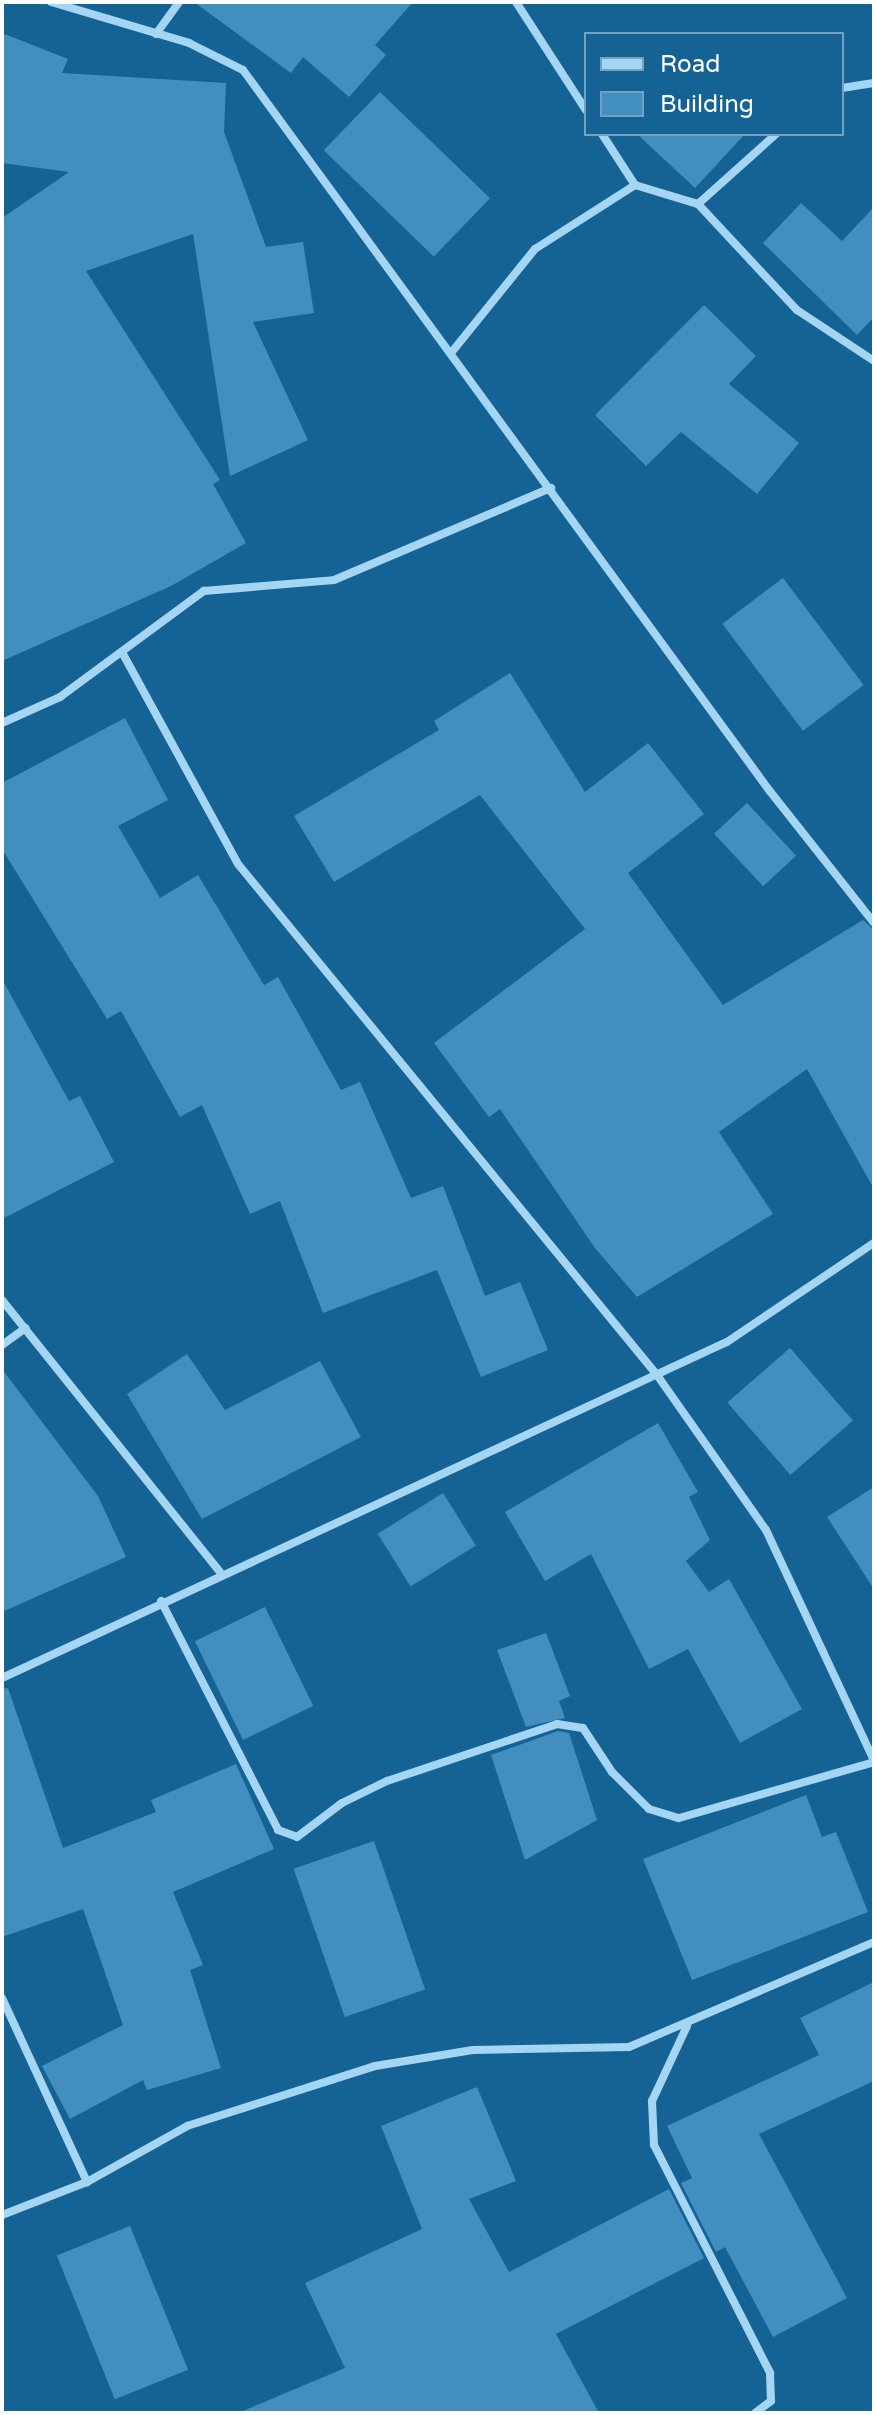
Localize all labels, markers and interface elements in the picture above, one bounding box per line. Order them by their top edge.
legend [584,32,844,136]
text: Road [660,50,720,79]
text: Building [660,90,754,119]

